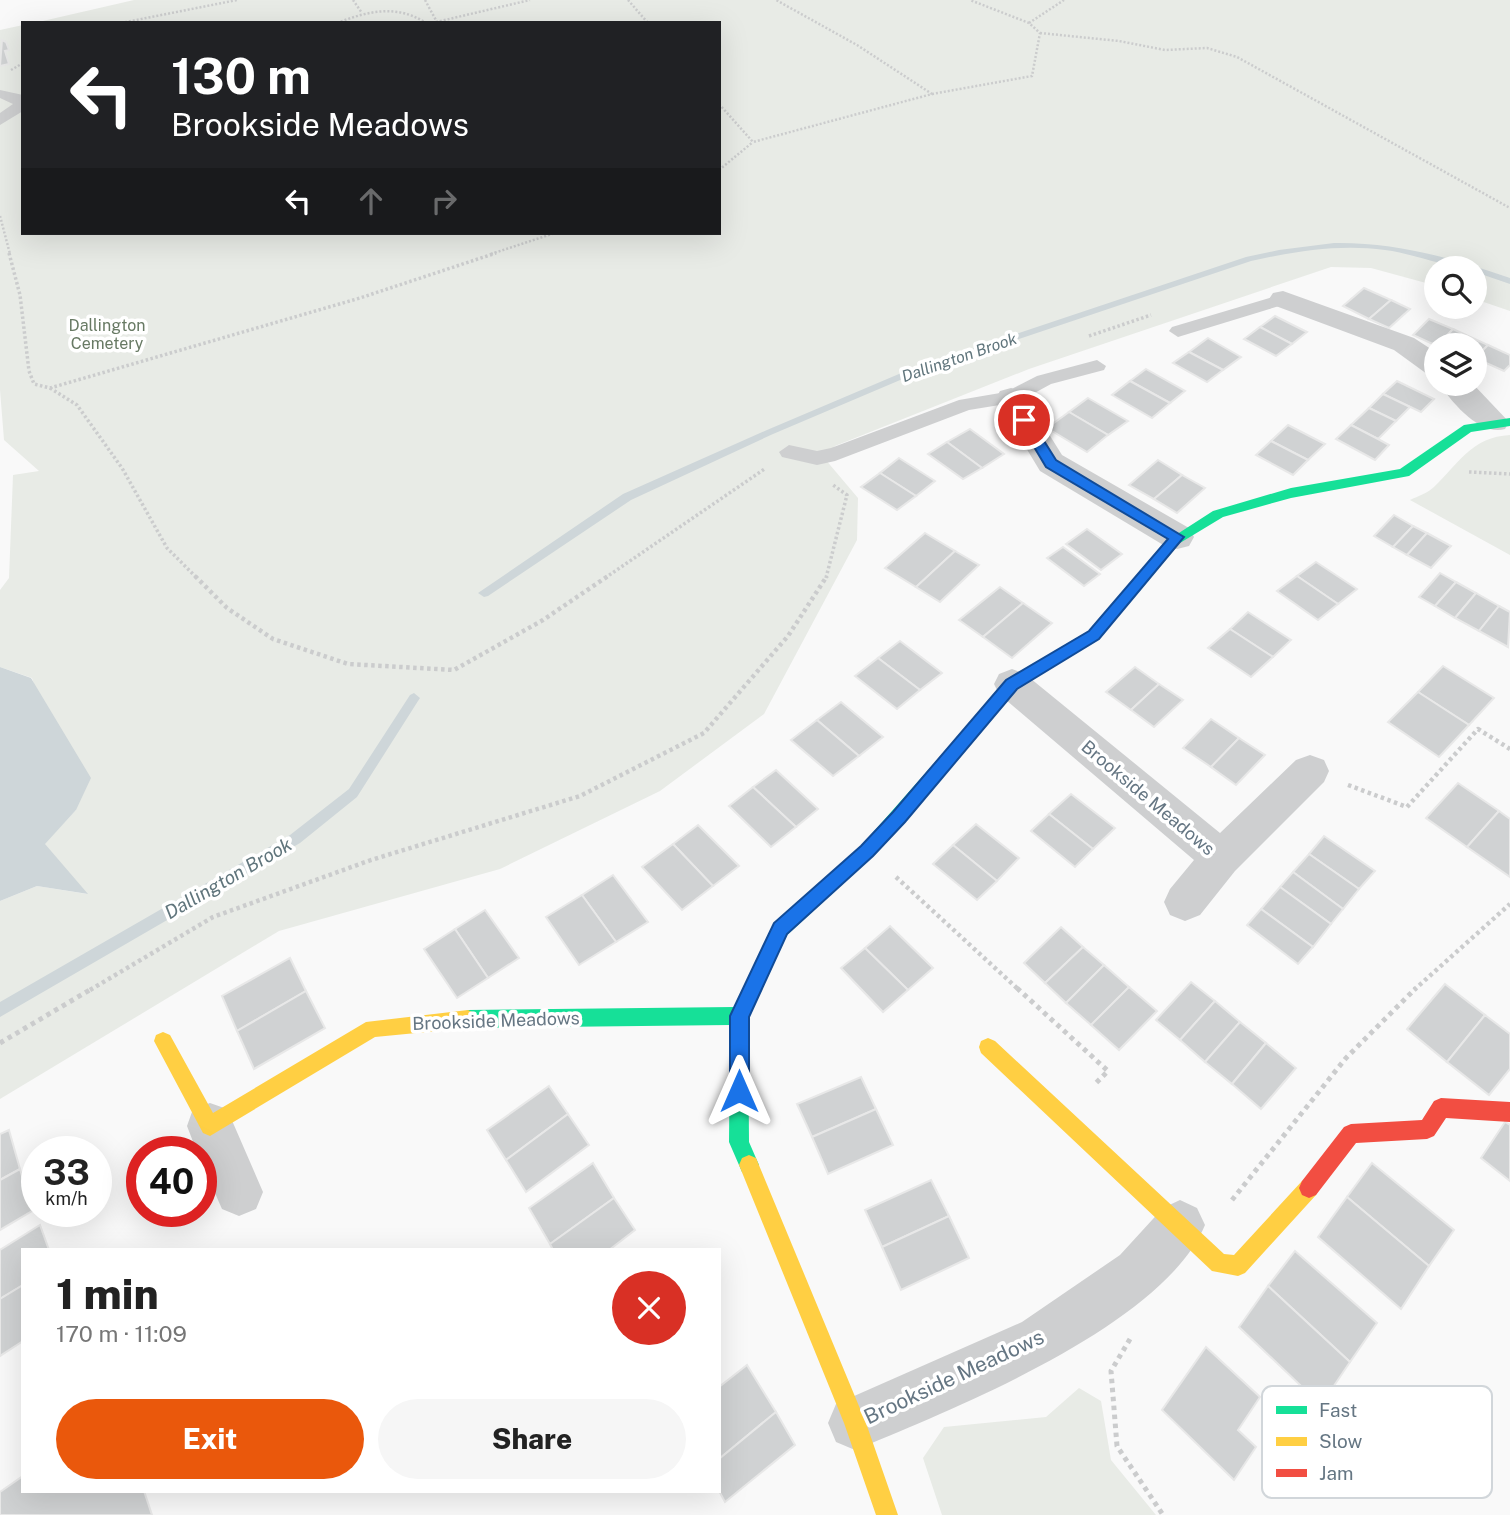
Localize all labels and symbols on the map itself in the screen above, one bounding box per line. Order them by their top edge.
park label: Dallington Cemetery [69,316,145,353]
water label: Dallington Brook [899,329,1020,386]
pin [994,390,1054,450]
street label: Brookside Meadows [1077,736,1219,860]
water label: Dallington Brook [161,832,296,923]
street label: Brookside Meadows [412,1007,580,1034]
position arrow [702,1054,776,1128]
speed limit sign: 40 [126,1136,217,1227]
street label: Brookside Meadows [860,1324,1048,1429]
legend [1262,1386,1492,1498]
text: Fast [1319,1399,1357,1421]
text: Slow [1319,1430,1363,1452]
text: Jam [1319,1462,1353,1484]

